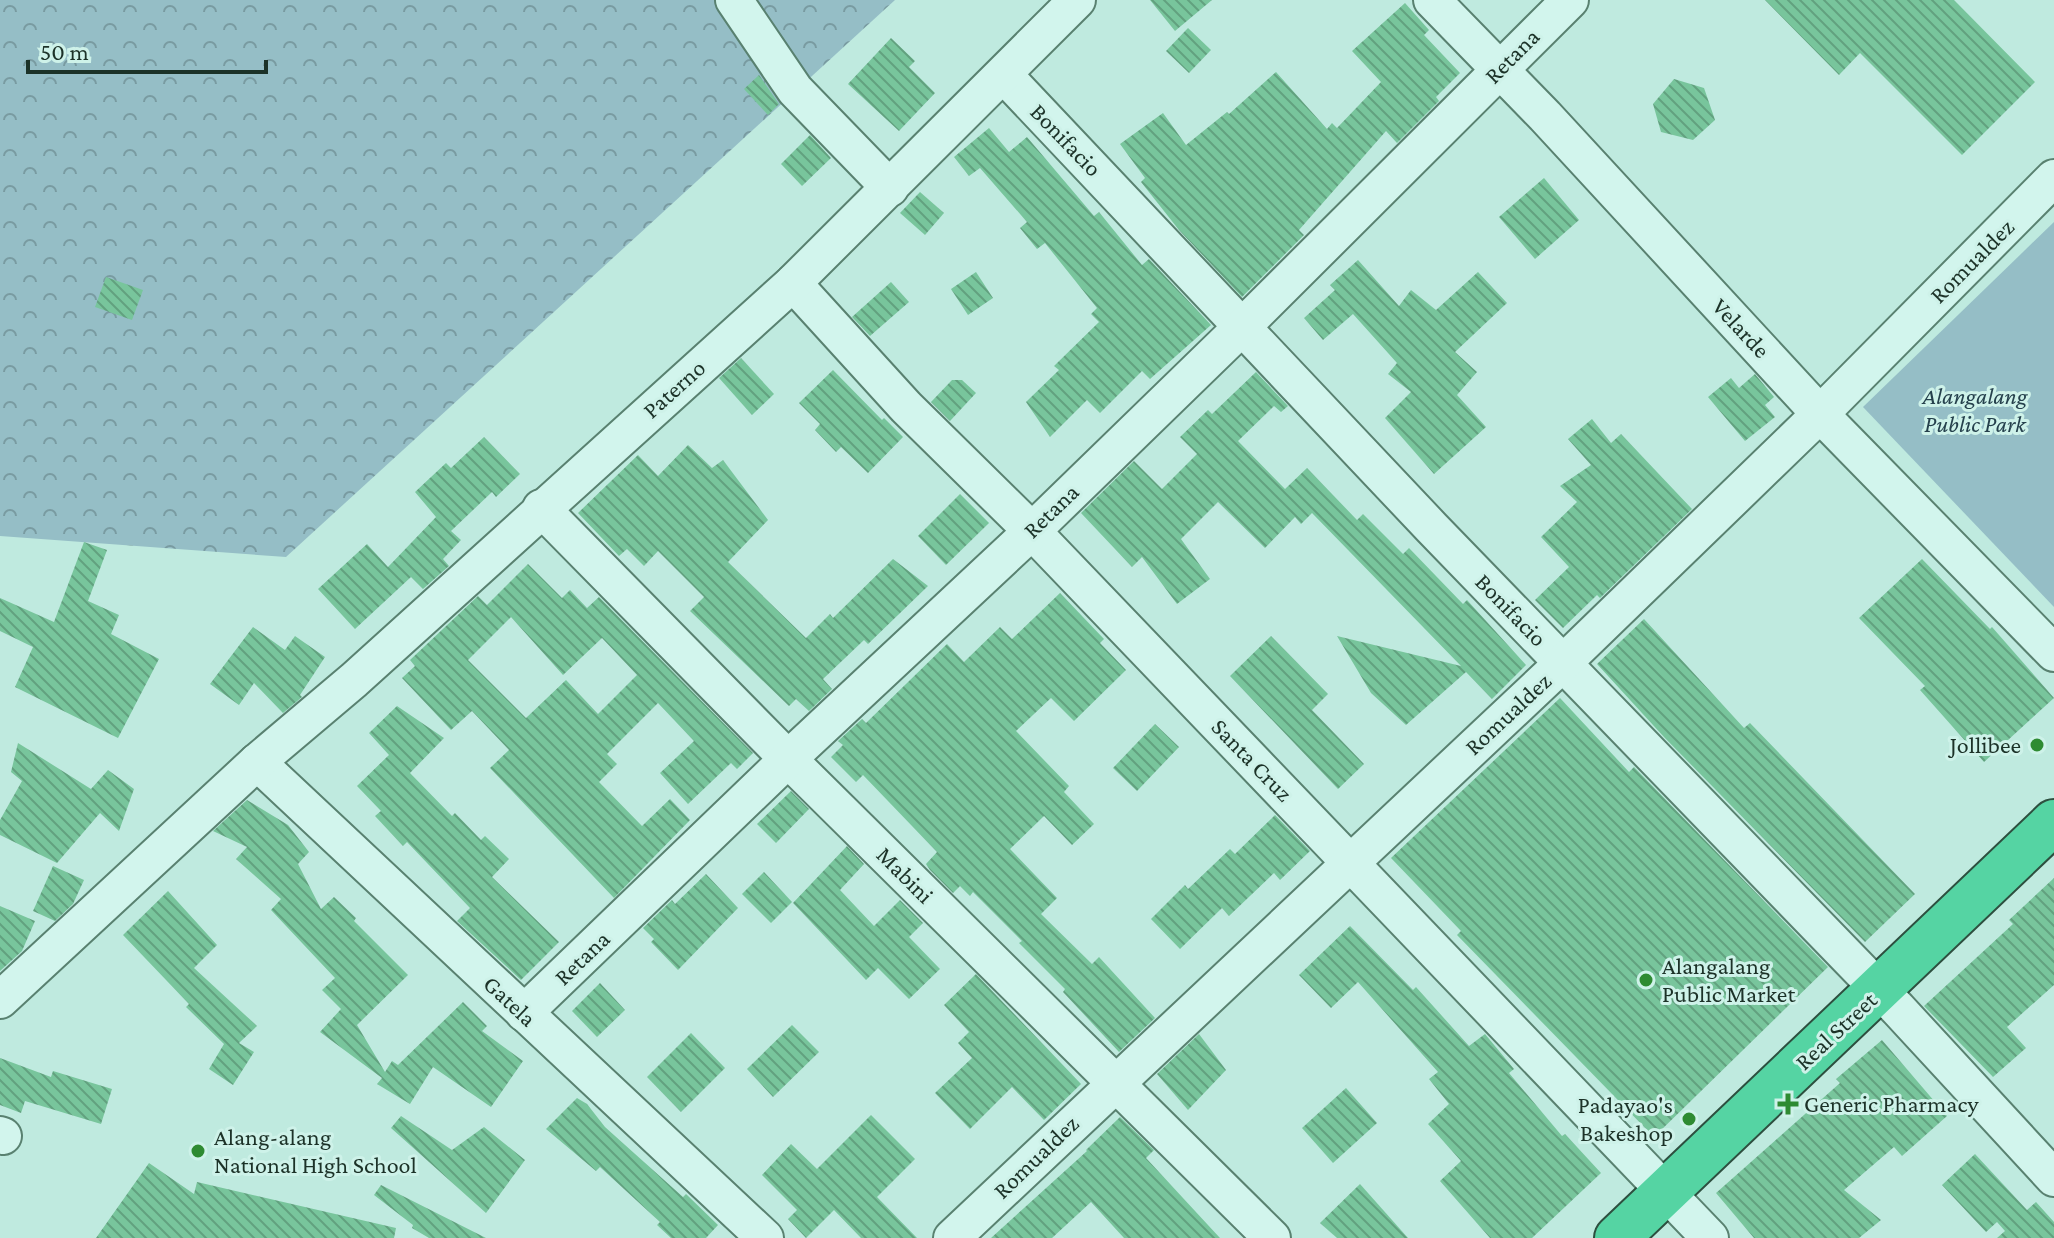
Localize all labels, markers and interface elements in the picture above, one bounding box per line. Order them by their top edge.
street label: Retana [1479,23,1545,89]
scale bar [28,24,266,74]
text: 50 m [40,38,89,65]
street label: Bonifacio [1025,98,1108,182]
street label: Romualdez [1924,213,2019,308]
street label: Velarde [1707,292,1776,363]
street label: Paterno [637,354,710,424]
park label: Alangalang Public Park [1922,382,2029,437]
street label: Retana [1017,478,1084,543]
street label: Bonifacio [1470,568,1553,652]
street label: Romualdez [1459,667,1556,760]
street label: Santa Cruz [1206,713,1298,807]
place label: Jollibee [1948,731,2021,758]
marker: Jollibee [2028,736,2046,754]
street label: Mabini [871,841,939,909]
street label: Retana [548,925,615,990]
place label: Alangalang Public Market [1662,952,1796,1007]
street label: Gatela [478,970,542,1032]
marker: Alangalang Public Market [1637,971,1655,989]
street label: Real Street [1789,985,1883,1075]
place label: Generic Pharmacy [1804,1090,1979,1117]
place label: Padayao's Bakeshop [1578,1091,1673,1146]
marker: Generic Pharmacy [1779,1095,1797,1113]
street label: Romualdez [988,1110,1084,1204]
marker: Padayao's Bakeshop [1680,1110,1698,1128]
place label: Alang-alang National High School [214,1123,417,1178]
marker: Alang-alang National High School [189,1142,207,1160]

